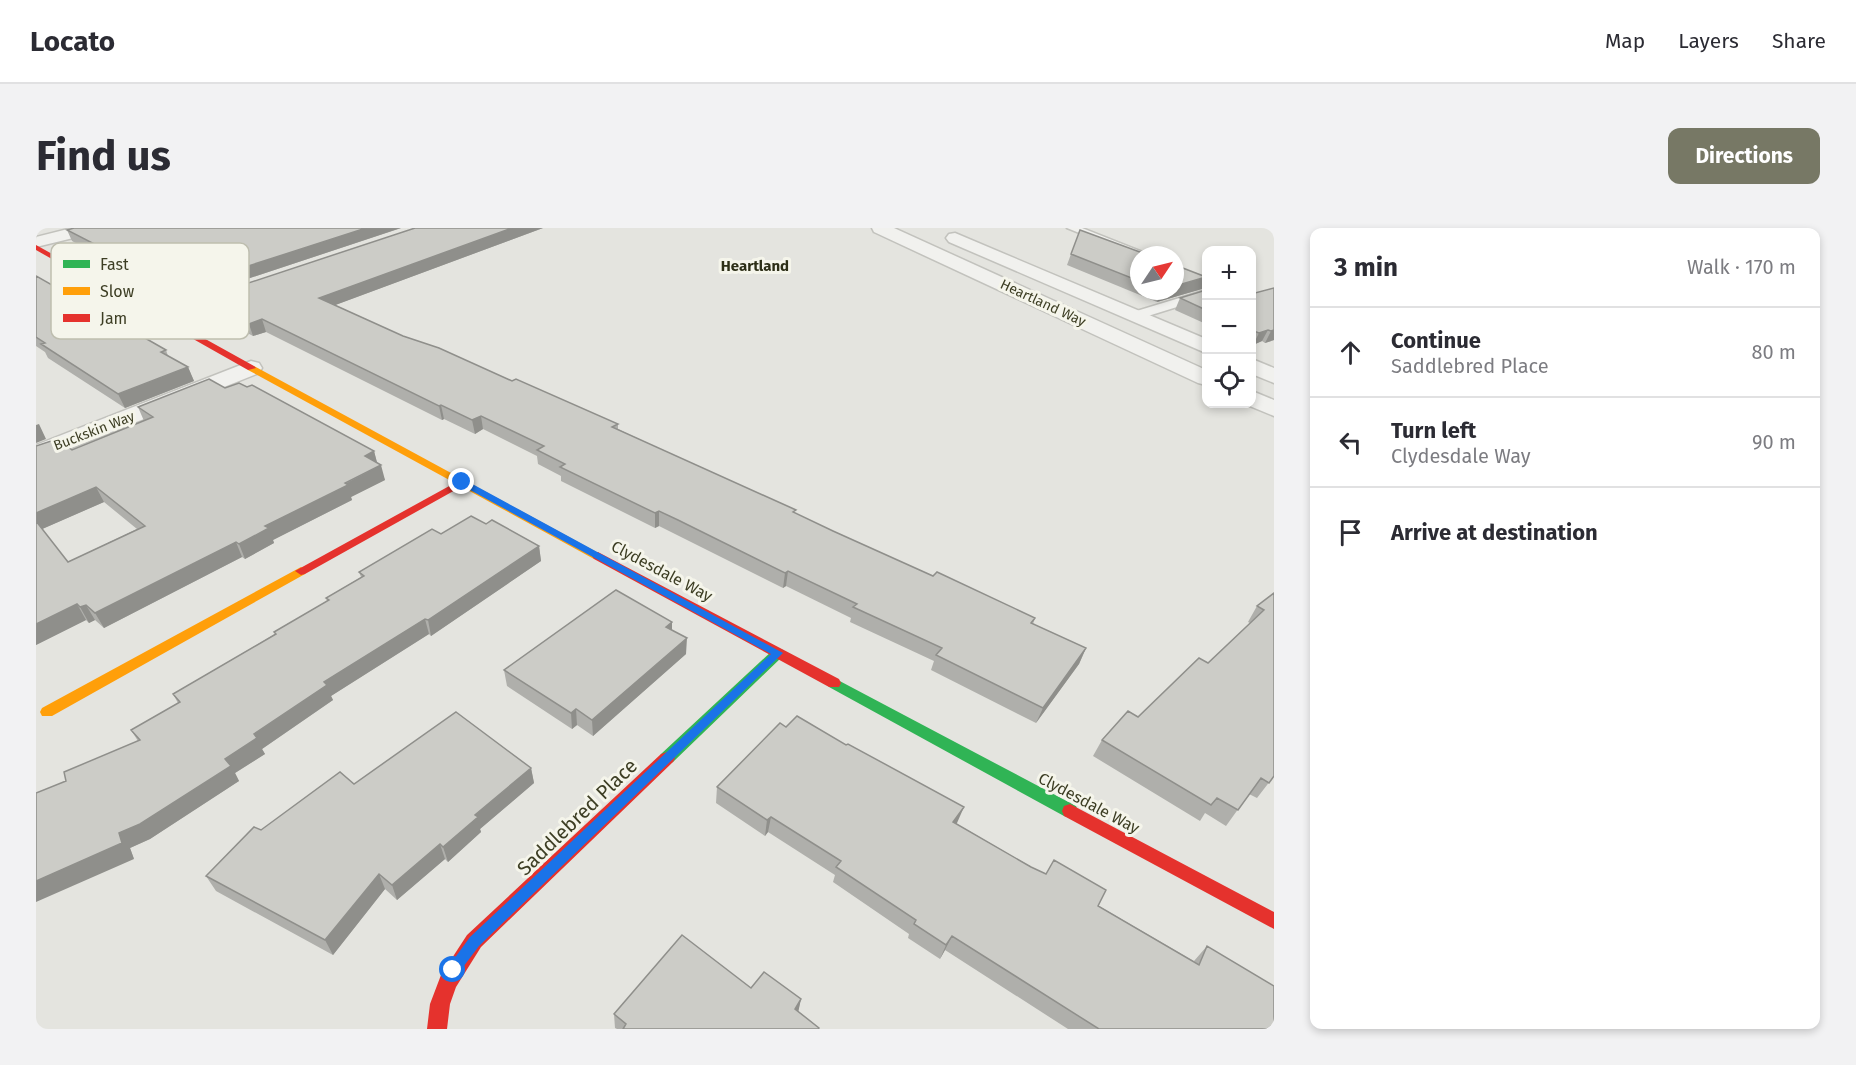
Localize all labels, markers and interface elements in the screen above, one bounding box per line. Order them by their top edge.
text: Locato [30,25,115,58]
text: Map [1605,28,1645,54]
text: Layers [1678,28,1739,54]
text: Share [1772,28,1826,54]
button: Directions [1668,128,1820,184]
text: Find us [36,131,171,181]
legend [51,243,249,339]
north arrow [1130,246,1184,300]
map controls [1202,246,1256,408]
button: + [1202,246,1256,300]
text: 3 min [1334,252,1398,283]
text: Fast [100,255,129,274]
text: Walk · 170 m [1687,255,1796,279]
district label: Heartland [721,257,789,275]
street label: Heartland Way [998,276,1089,330]
text: Slow [100,282,135,301]
button: − [1202,300,1256,354]
text: Jam [100,309,127,328]
text: Continue [1391,327,1481,354]
icon: ahead [1334,336,1367,369]
text: 80 m [1751,340,1796,364]
button: locate [1202,354,1256,408]
text: Saddlebred Place [1391,354,1549,378]
street label: Buckskin Way [51,408,137,454]
text: Turn left [1391,417,1476,444]
icon: left [1334,426,1367,459]
text: 90 m [1752,430,1796,454]
text: Clydesdale Way [1391,444,1531,468]
route end [448,468,474,494]
icon: arrive [1334,516,1367,549]
text: Arrive at destination [1391,519,1598,546]
street label: Clydesdale Way [608,536,716,606]
street label: Saddlebred Place [512,754,642,880]
street label: Clydesdale Way [1035,768,1143,838]
route start [439,956,465,982]

